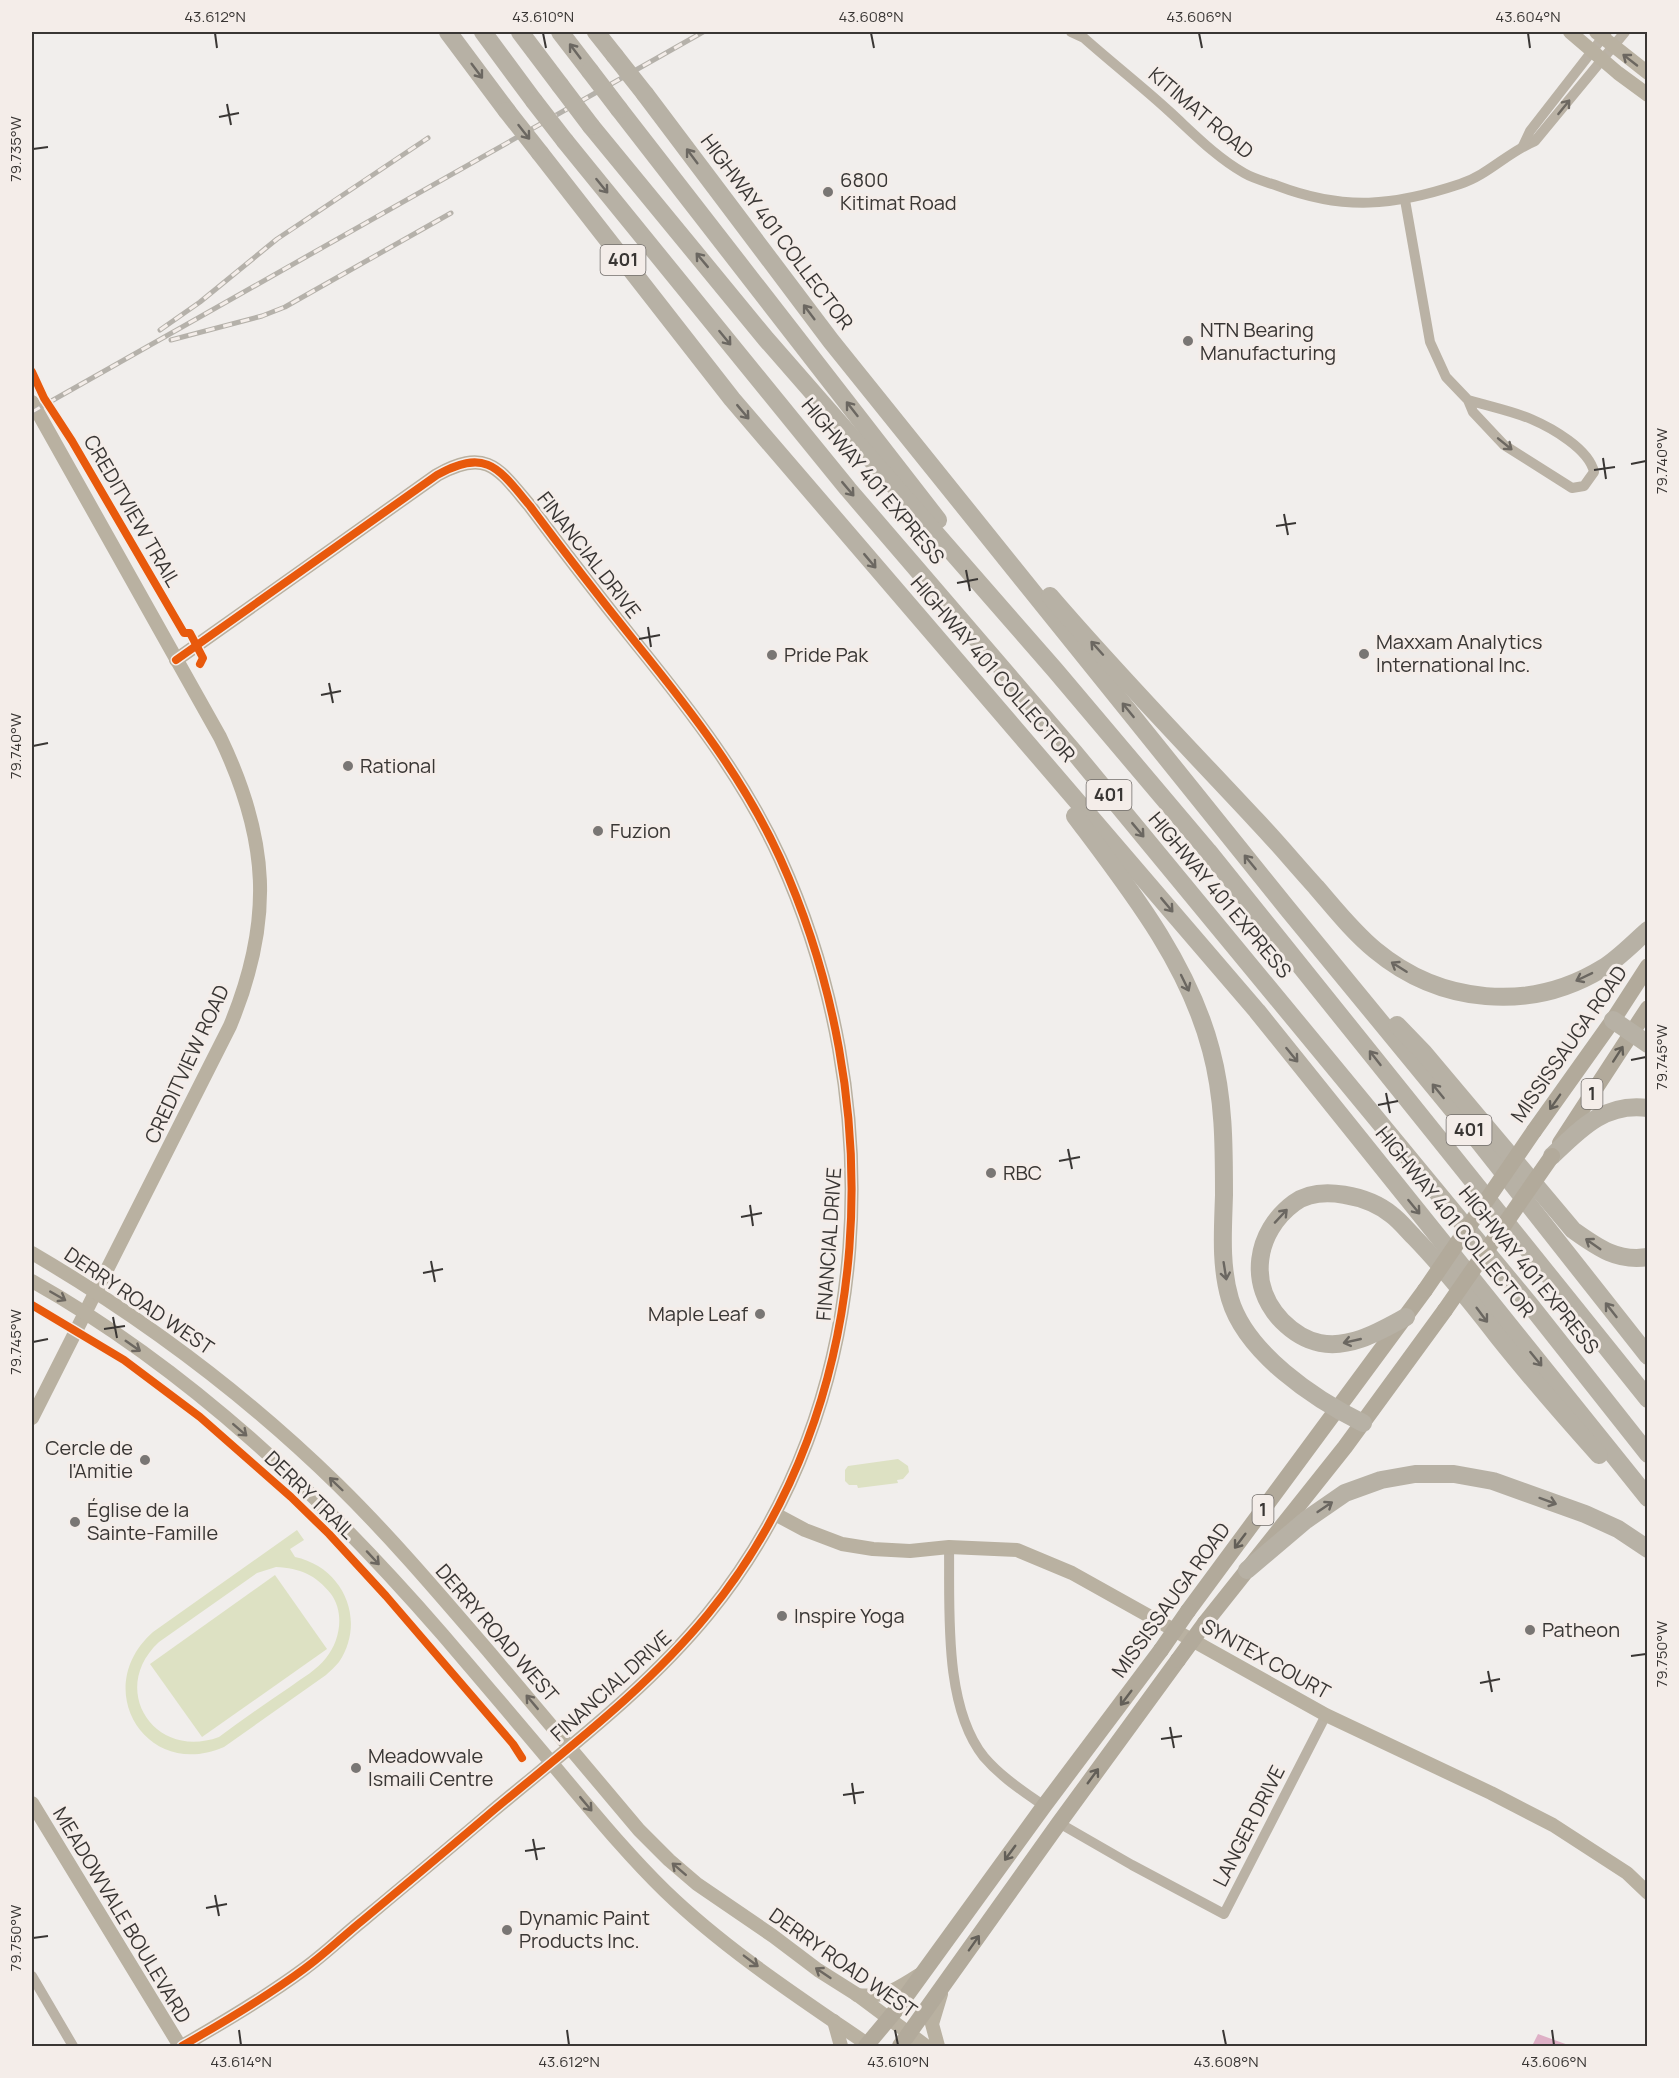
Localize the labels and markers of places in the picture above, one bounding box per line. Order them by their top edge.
place label: 6800 Kitimat Road [840,166,957,216]
marker: 6800 Kitimat Road [821,185,835,199]
place label: NTN Bearing Manufacturing [1200,316,1336,366]
marker: NTN Bearing Manufacturing [1181,334,1195,348]
place label: Maxxam Analytics International Inc. [1376,628,1543,678]
place label: Pride Pak [784,641,869,668]
marker: Maxxam Analytics International Inc. [1357,647,1371,661]
marker: Pride Pak [765,648,779,662]
place label: Rational [360,752,436,779]
marker: Rational [341,759,355,773]
place label: Fuzion [610,817,671,844]
marker: Fuzion [591,824,605,838]
place label: RBC [1003,1159,1042,1186]
marker: RBC [984,1166,998,1180]
place label: Maple Leaf [648,1300,748,1327]
marker: Maple Leaf [753,1307,767,1321]
place label: Cercle de l'Amitie [45,1434,133,1484]
marker: Cercle de l'Amitie [138,1453,152,1467]
place label: Église de la Sainte-Famille [87,1496,218,1546]
marker: Église de la Sainte-Famille [68,1515,82,1529]
place label: Inspire Yoga [794,1602,905,1629]
marker: Inspire Yoga [775,1609,789,1623]
place label: Patheon [1542,1616,1620,1643]
marker: Patheon [1523,1623,1537,1637]
place label: Meadowvale Ismaili Centre [368,1742,494,1792]
marker: Meadowvale Ismaili Centre [349,1761,363,1775]
place label: Dynamic Paint Products Inc. [519,1904,650,1954]
marker: Dynamic Paint Products Inc. [500,1923,514,1937]

